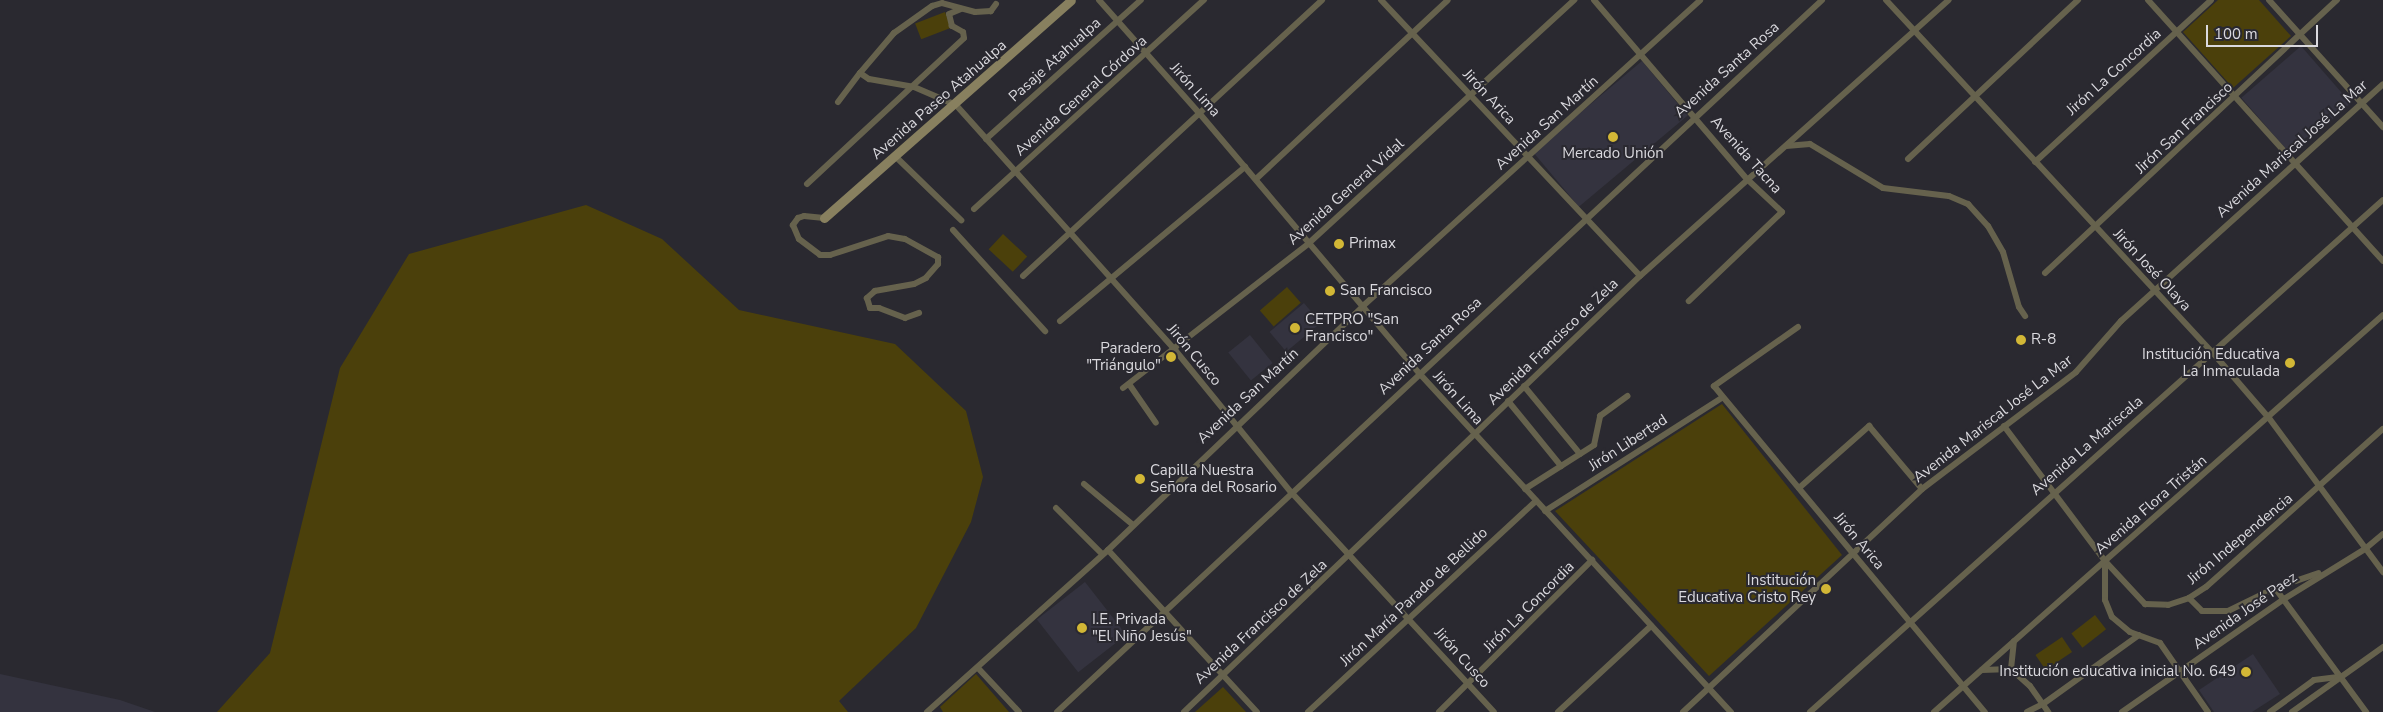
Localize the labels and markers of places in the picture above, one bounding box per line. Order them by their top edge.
marker: Mercado Unión [1607,131,1619,143]
place label: Mercado Unión [1562,145,1664,163]
place label: Primax [1349,235,1396,253]
marker: Primax [1333,238,1345,250]
place label: San Francisco [1340,282,1432,300]
marker: San Francisco [1324,285,1336,297]
place label: CETPRO "San Francisco" [1305,310,1399,345]
marker: CETPRO "San Francisco" [1289,322,1301,334]
place label: R-8 [2031,331,2056,349]
marker: R-8 [2015,334,2027,346]
place label: Paradero "Triángulo" [1086,339,1161,374]
place label: Institución Educativa La Inmaculada [2142,345,2280,380]
marker: Paradero "Triángulo" [1165,351,1177,363]
marker: Institución Educativa La Inmaculada [2284,357,2296,369]
place label: Capilla Nuestra Señora del Rosario [1150,461,1277,496]
marker: Capilla Nuestra Señora del Rosario [1134,473,1146,485]
place label: Institución Educativa Cristo Rey [1678,571,1816,606]
marker: Institución Educativa Cristo Rey [1820,583,1832,595]
place label: I.E. Privada "El Niño Jesús" [1092,610,1192,645]
marker: I.E. Privada "El Niño Jesús" [1076,622,1088,634]
place label: Institución educativa inicial No. 649 [1999,663,2236,681]
marker: Institución educativa inicial No. 649 [2240,666,2252,678]

